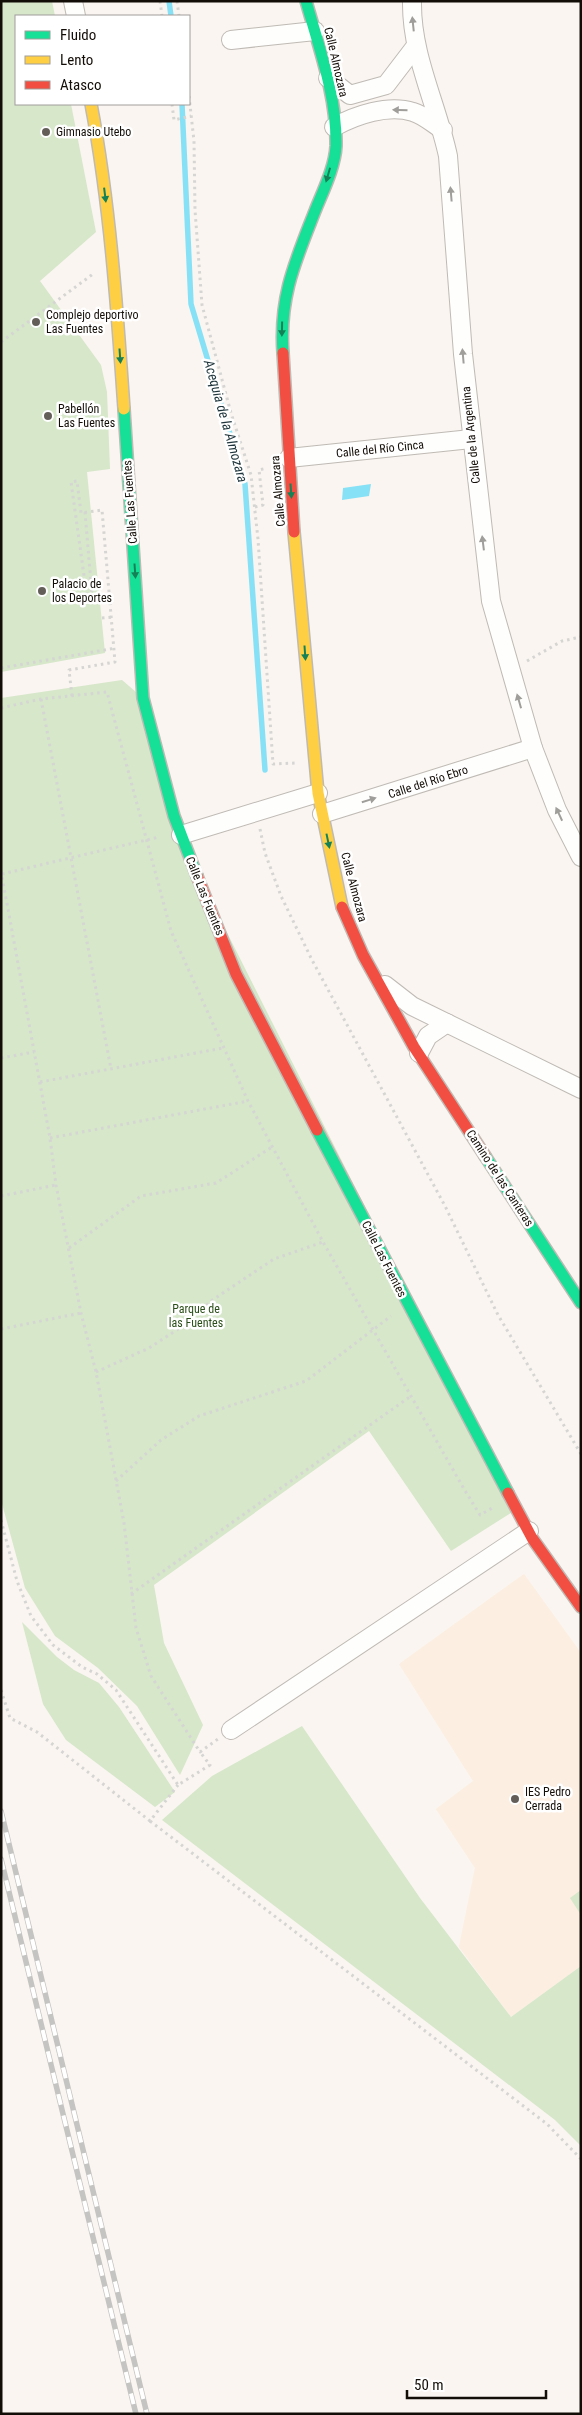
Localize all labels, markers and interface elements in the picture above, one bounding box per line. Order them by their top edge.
legend [15,15,190,105]
one-way arrow [409,16,417,32]
text: Fluido [60,26,96,44]
street label: Calle Almozara [321,26,351,99]
text: Lento [60,51,93,69]
text: Atasco [60,76,101,94]
one-way arrow [391,106,407,114]
place label: Gimnasio Utebo [56,125,131,139]
marker: Gimnasio Utebo [40,126,52,138]
one-way arrow [324,167,332,182]
one-way arrow [447,186,455,202]
one-way arrow [101,187,109,203]
place label: Complejo deportivo Las Fuentes [46,308,138,336]
marker: Complejo deportivo Las Fuentes [30,316,42,328]
one-way arrow [277,321,285,337]
one-way arrow [459,348,467,364]
one-way arrow [117,349,125,365]
water label: Acequia de la Almozara [201,357,251,484]
street label: Calle de la Argentina [459,385,483,484]
place label: Pabellón Las Fuentes [58,402,115,430]
marker: Pabellón Las Fuentes [42,410,54,422]
street label: Calle del Río Cinca [335,437,425,461]
street label: Calle Almozara [268,455,288,527]
street label: Calle Las Fuentes [120,460,140,544]
one-way arrow [287,483,295,499]
one-way arrow [479,534,487,550]
one-way arrow [131,563,139,579]
place label: Palacio de los Deportes [52,577,112,605]
marker: Palacio de los Deportes [36,585,48,597]
one-way arrow [302,645,310,661]
one-way arrow [515,693,523,708]
street label: Calle del Río Ebro [386,763,470,801]
one-way arrow [361,796,376,804]
one-way arrow [555,807,563,821]
one-way arrow [324,833,332,848]
street label: Calle Almozara [338,851,370,923]
street label: Calle Las Fuentes [183,855,227,937]
street label: Camino de las Canteras [464,1127,536,1229]
street label: Calle Las Fuentes [359,1219,409,1299]
park label: Parque de las Fuentes [169,1302,223,1330]
place label: IES Pedro Cerrada [525,1785,571,1813]
marker: IES Pedro Cerrada [509,1793,521,1805]
scale bar [407,2368,546,2400]
text: 50 m [414,2376,444,2394]

